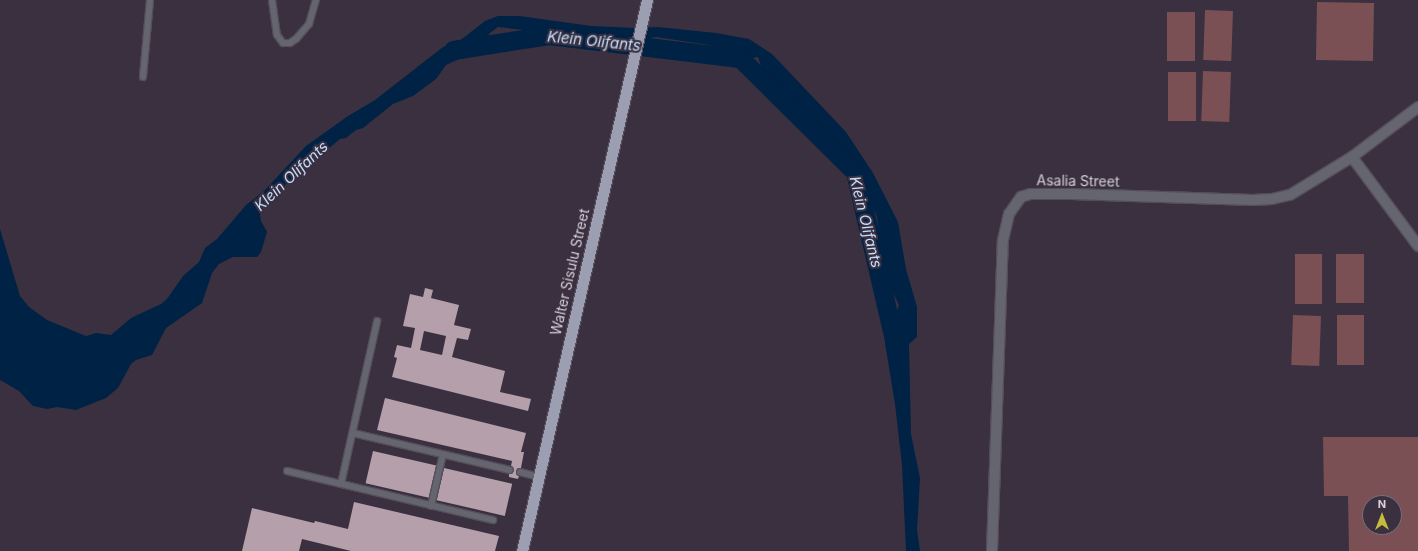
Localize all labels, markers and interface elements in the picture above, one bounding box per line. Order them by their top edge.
water label: Klein Olifants [546,27,642,55]
water label: Klein Olifants [251,137,331,215]
street label: Asalia Street [1036,172,1120,190]
water label: Klein Olifants [846,174,886,270]
street label: Walter Sisulu Street [547,207,593,337]
north arrow [1362,495,1402,535]
text: N [1378,497,1386,511]

